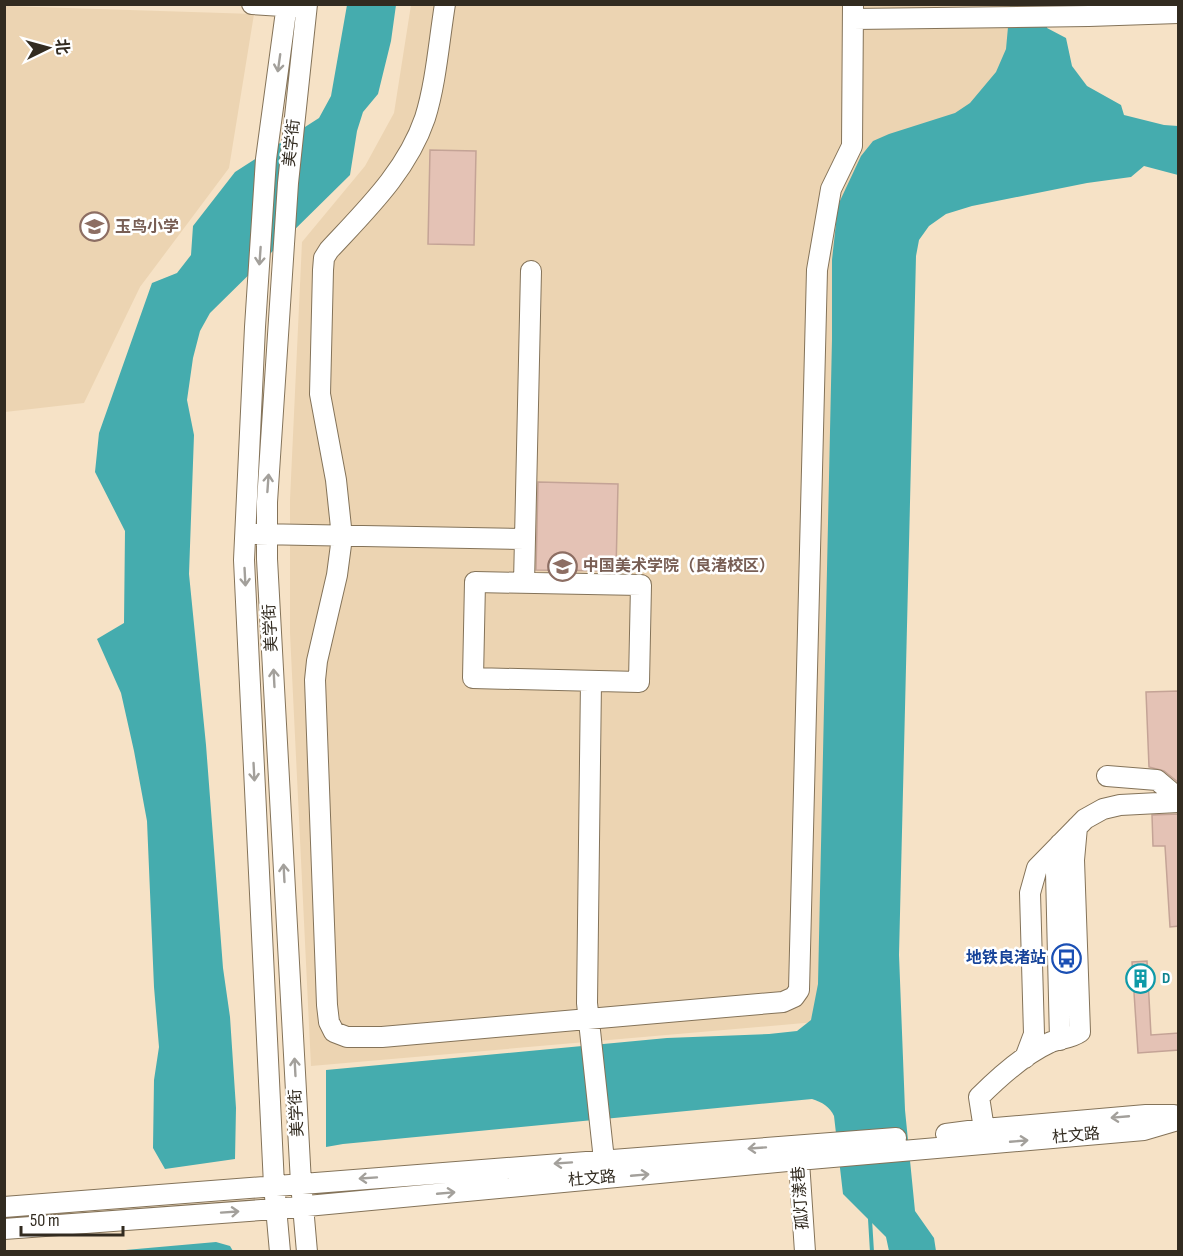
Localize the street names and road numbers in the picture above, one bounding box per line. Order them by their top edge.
street label: 美学街 [280,118,304,168]
street label: 美学街 [260,604,282,652]
street label: 美学街 [286,1089,308,1137]
street label: 杜文路 [1051,1124,1101,1148]
street label: 孤灯漾巷 [789,1165,813,1231]
street label: 杜文路 [567,1167,617,1191]

